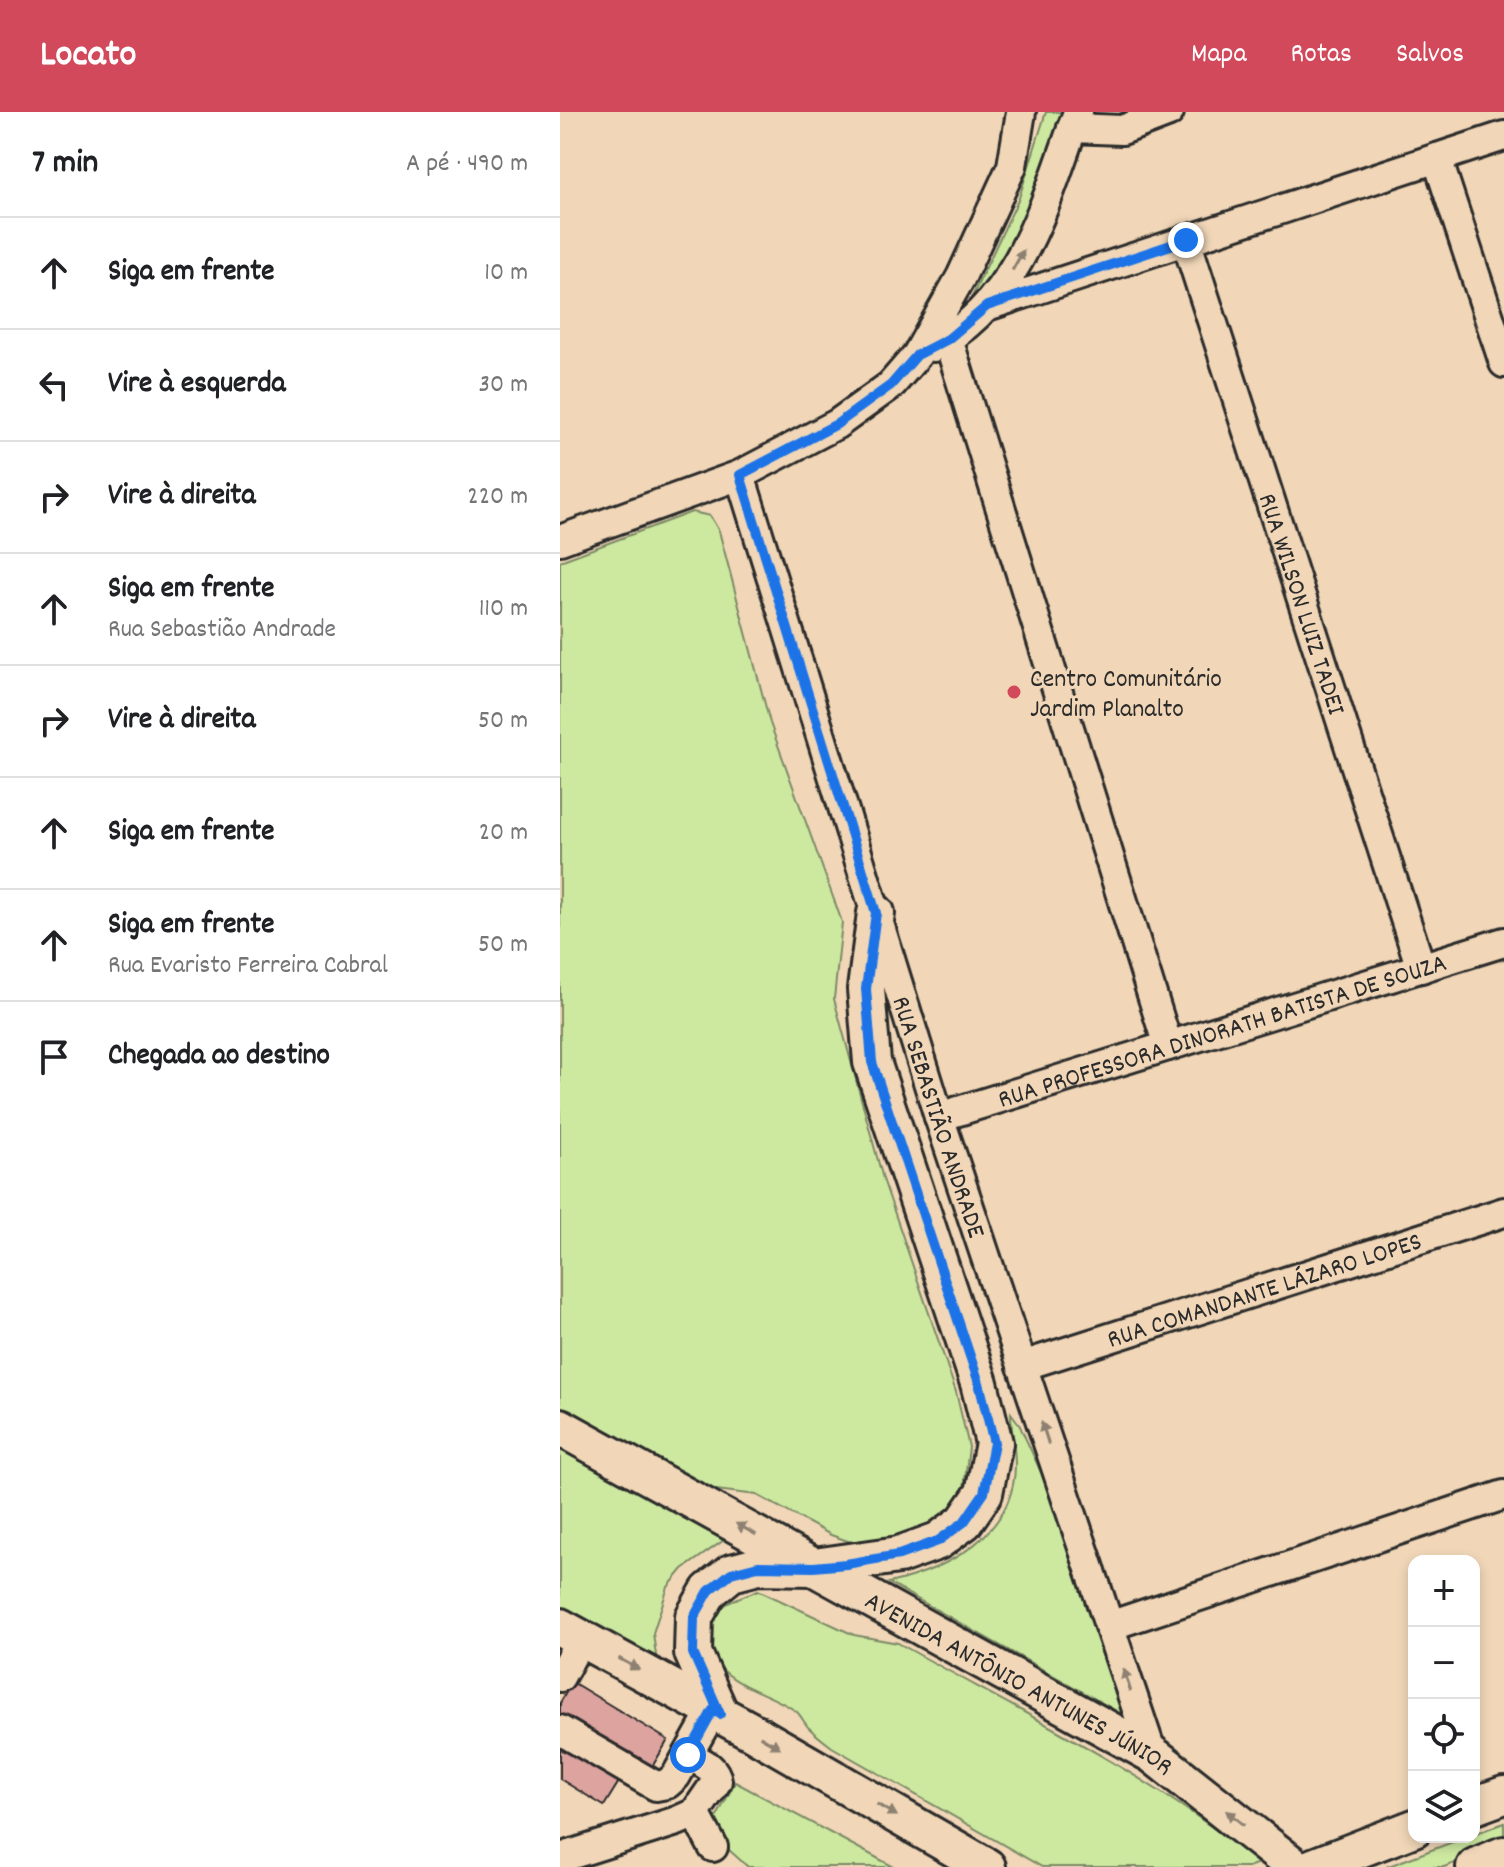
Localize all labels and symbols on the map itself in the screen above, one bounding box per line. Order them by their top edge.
route end [1168,222,1204,258]
one-way arrow [1011,249,1024,272]
street label: RUA WILSON LUIZ TADEI [1247,489,1353,720]
place label: Centro Comunitário Jardim Planalto [1030,662,1222,729]
marker: Centro Comunitário Jardim Planalto [1005,683,1023,701]
street label: RUA PROFESSORA DINORATH BATISTA DE SOUZA [994,946,1452,1120]
street label: RUA SEBASTIÃO ANDRADE [881,992,993,1244]
street label: RUA COMANDANTE LÁZARO LOPES [1103,1224,1427,1360]
one-way arrow [1038,1421,1050,1445]
one-way arrow [735,1523,757,1537]
street label: AVENIDA ANTÔNIO ANTUNES JÚNIOR [857,1584,1180,1786]
one-way arrow [617,1658,640,1671]
one-way arrow [1120,1667,1132,1691]
one-way arrow [759,1735,781,1749]
route start [670,1737,706,1773]
one-way arrow [876,1803,899,1817]
one-way arrow [1225,1810,1245,1827]

